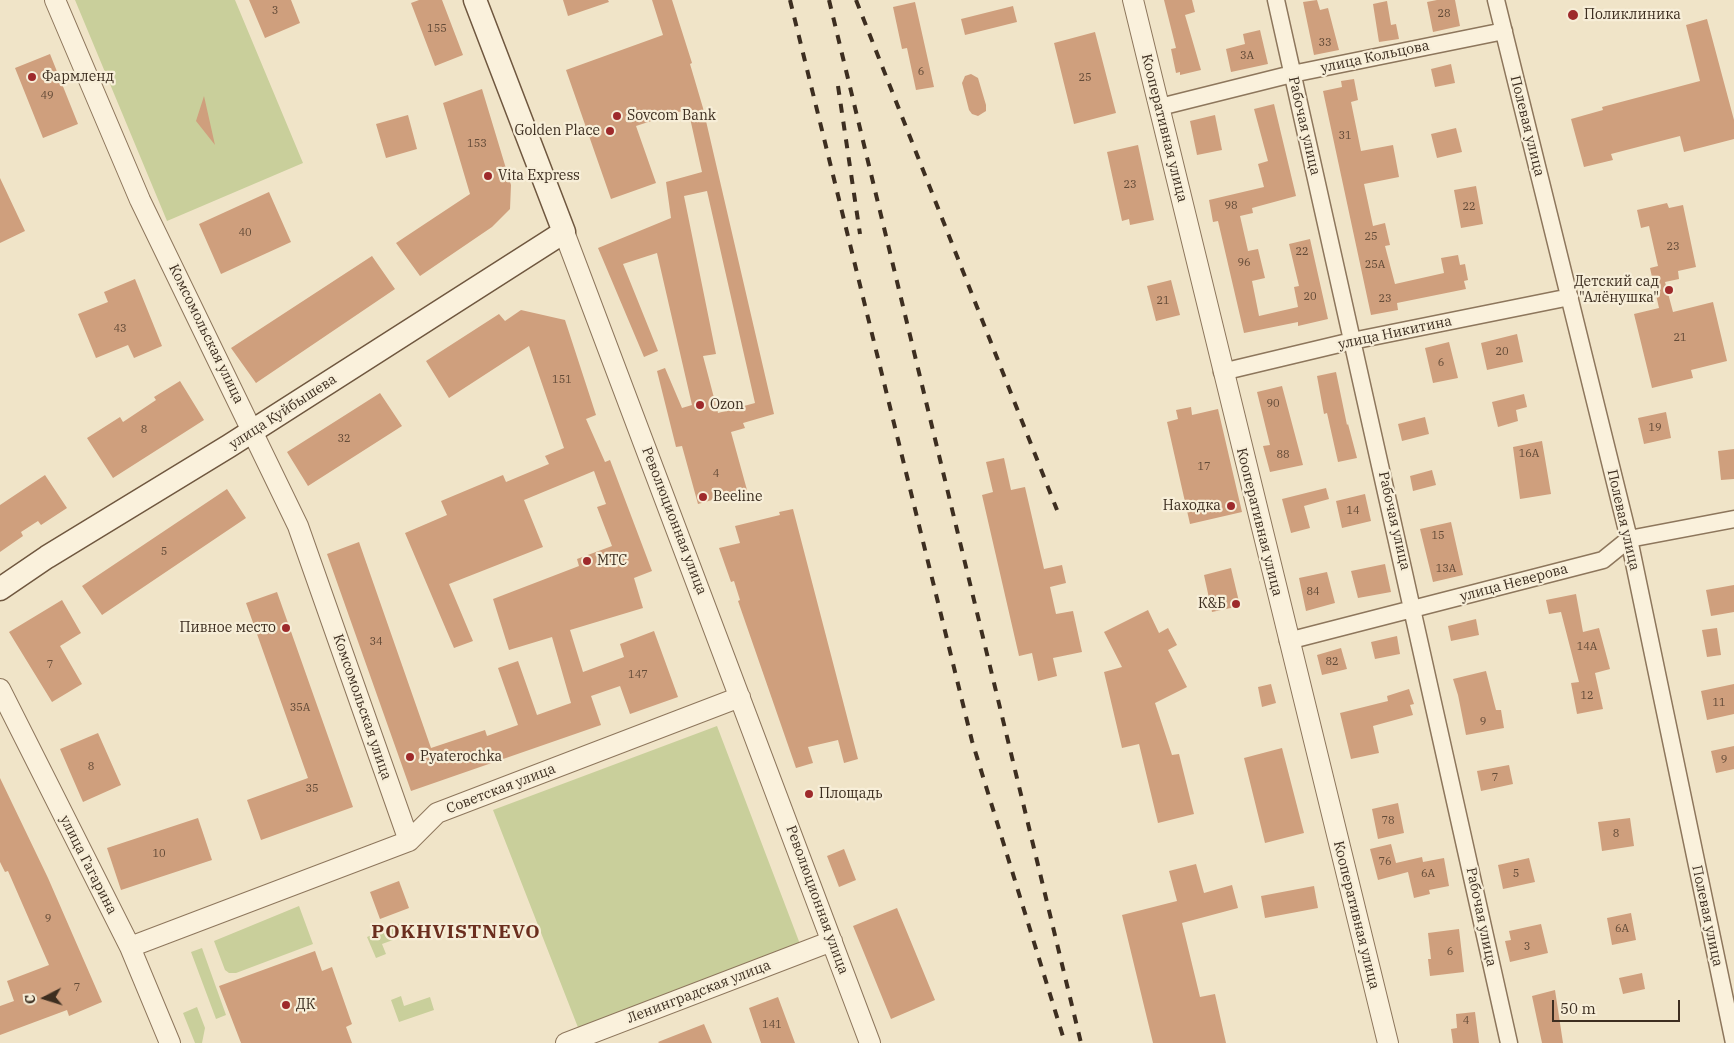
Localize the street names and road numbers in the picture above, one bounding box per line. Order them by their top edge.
street label: улица Кольцова [1319,37,1431,77]
street label: Кооперативная улица [1137,52,1191,204]
street label: Полевая улица [1506,74,1548,178]
street label: Рабочая улица [1284,75,1324,177]
street label: Комсомольская улица [165,262,247,406]
street label: улица Никитина [1337,313,1453,353]
street label: улица Куйбышева [226,371,340,453]
street label: Революционная улица [638,445,710,597]
street label: Кооперативная улица [1232,446,1286,598]
street label: Полевая улица [1603,468,1643,572]
street label: Рабочая улица [1374,470,1414,572]
street label: улица Неверова [1458,561,1570,605]
street label: Комсомольская улица [329,632,395,782]
street label: Советская улица [444,760,558,818]
street label: улица Гагарина [56,813,120,917]
street label: Революционная улица [782,823,852,977]
street label: Кооперативная улица [1329,839,1383,991]
street label: Полевая улица [1688,864,1726,968]
street label: Рабочая улица [1462,866,1500,968]
street label: Ленинградская улица [625,957,773,1027]

